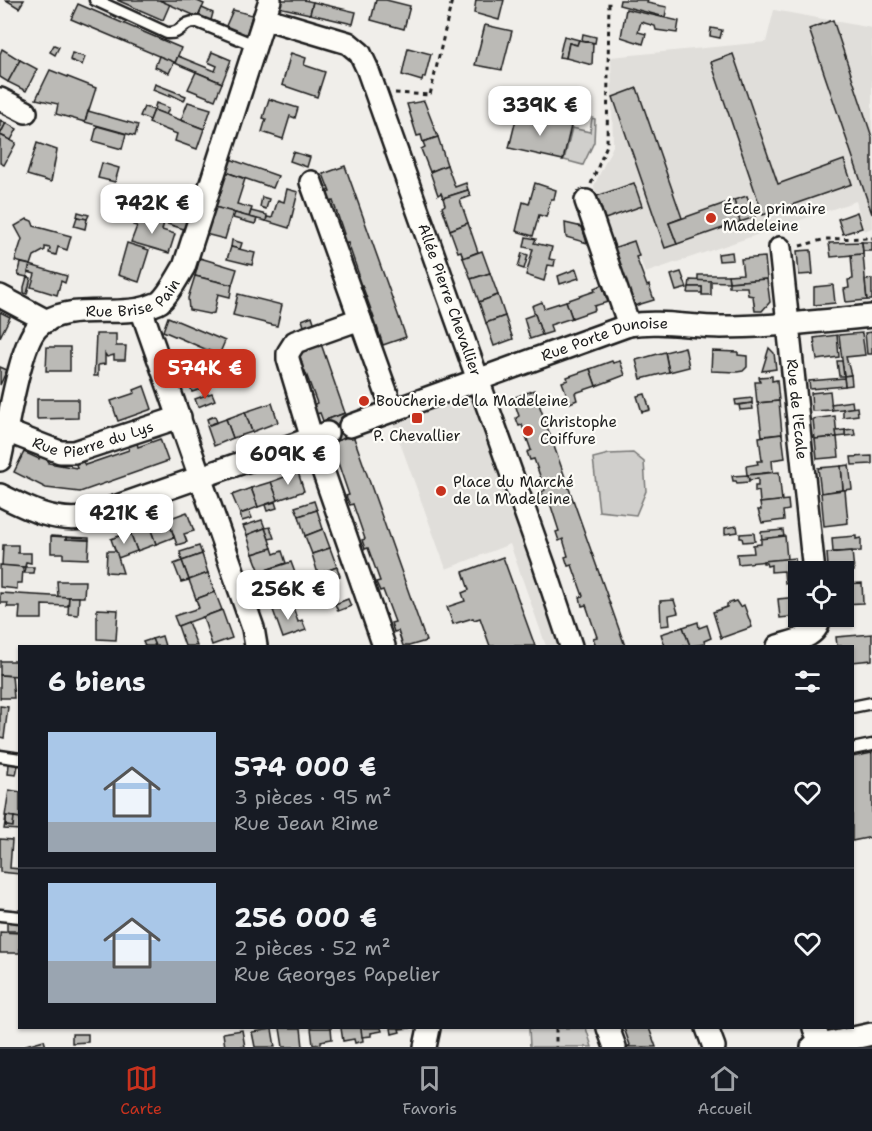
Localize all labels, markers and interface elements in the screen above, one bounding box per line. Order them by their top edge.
pin: 339K € [491,86,589,137]
text: 339K € [502,92,578,118]
pin: 742K € [103,184,201,235]
text: 742K € [114,190,190,216]
place label: École primaire Madeleine [723,198,826,236]
marker: École primaire Madeleine [704,211,718,225]
street label: Allée Pierre Chevallier [413,221,486,379]
street label: Rue Brise Pain [85,275,185,322]
street label: Rue Porte Dunoise [538,313,669,366]
pin: 574K € [156,349,254,400]
text: 574K € [168,355,242,381]
street label: Rue de l'Ecale [782,358,812,460]
place label: Boucherie de la Madeleine [376,391,569,411]
marker: Boucherie de la Madeleine [357,394,371,408]
marker: P. Chevallier [410,411,424,425]
place label: Christophe Coiffure [540,412,617,449]
street label: Rue Pierre du Lys [29,416,156,462]
marker: Christophe Coiffure [521,424,535,438]
place label: P. Chevallier [373,426,461,446]
pin: 609K € [239,435,337,486]
text: 609K € [250,441,326,467]
place label: Place du Marché de la Madeleine [453,472,574,509]
marker: Place du Marché de la Madeleine [434,484,448,498]
pin: 421K € [75,494,173,545]
text: 421K € [89,500,159,526]
map controls [788,561,854,627]
button: locate [788,561,854,627]
pin: 256K € [239,570,337,621]
text: 256K € [251,576,325,602]
text: 6 biens [48,664,146,699]
icon: filters [791,665,824,698]
text: 574 000 € [234,749,377,784]
icon: home [96,756,168,828]
icon: heart [791,776,824,809]
text: 3 pièces · 95 m² [234,784,392,810]
text: Rue Jean Rime [234,810,379,836]
text: 256 000 € [234,900,377,935]
icon: home [96,907,168,979]
icon: heart [791,927,824,960]
text: 2 pièces · 52 m² [234,935,391,961]
text: Rue Georges Papelier [234,961,440,987]
tab: Carte [120,1062,162,1119]
tab: Favoris [403,1062,457,1119]
tab: Accueil [698,1062,752,1119]

